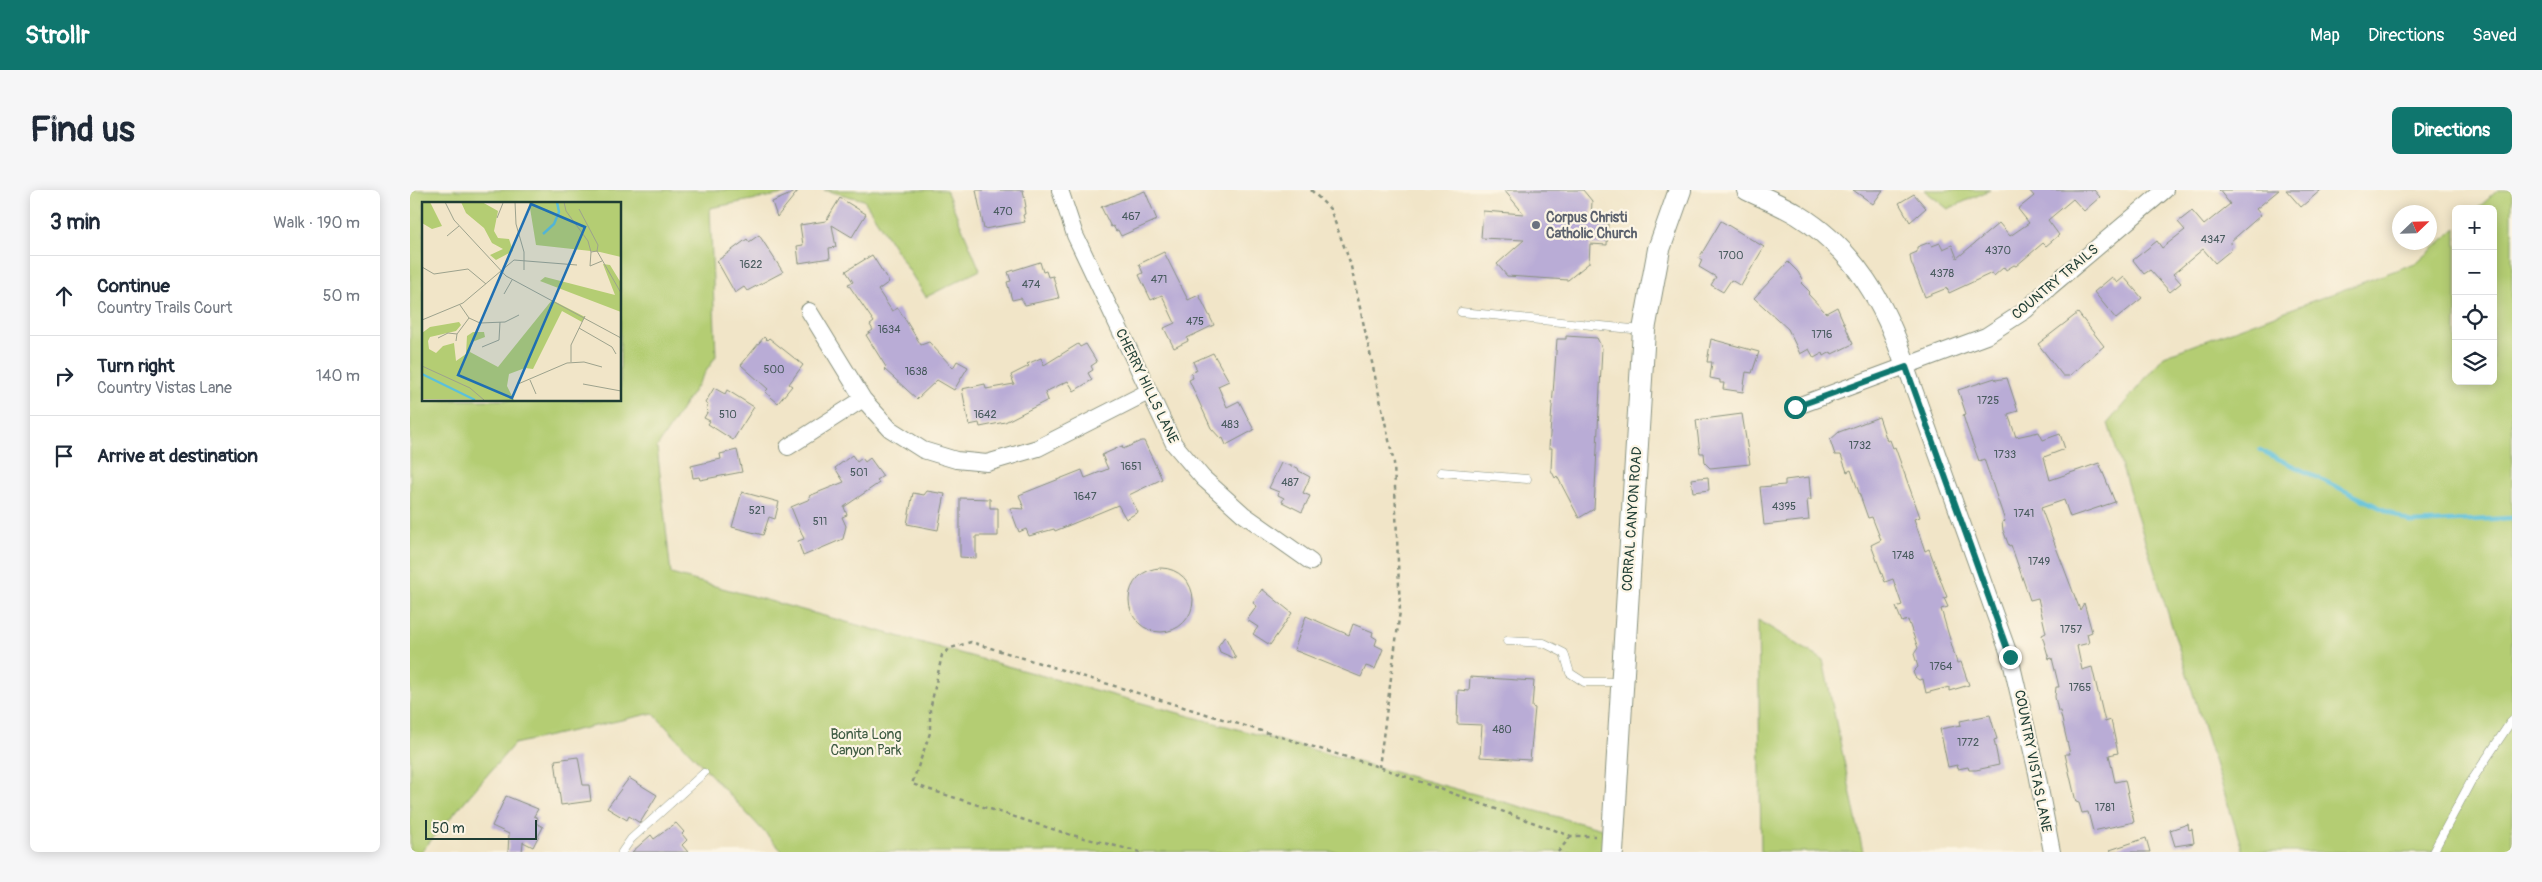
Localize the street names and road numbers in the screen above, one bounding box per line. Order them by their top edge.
street label: COUNTRY TRAILS [2008,241,2102,323]
street label: CHERRY HILLS LANE [1112,326,1182,446]
street label: CORRAL CANYON ROAD [1618,446,1646,592]
street label: COUNTRY VISTAS LANE [2011,688,2055,834]

